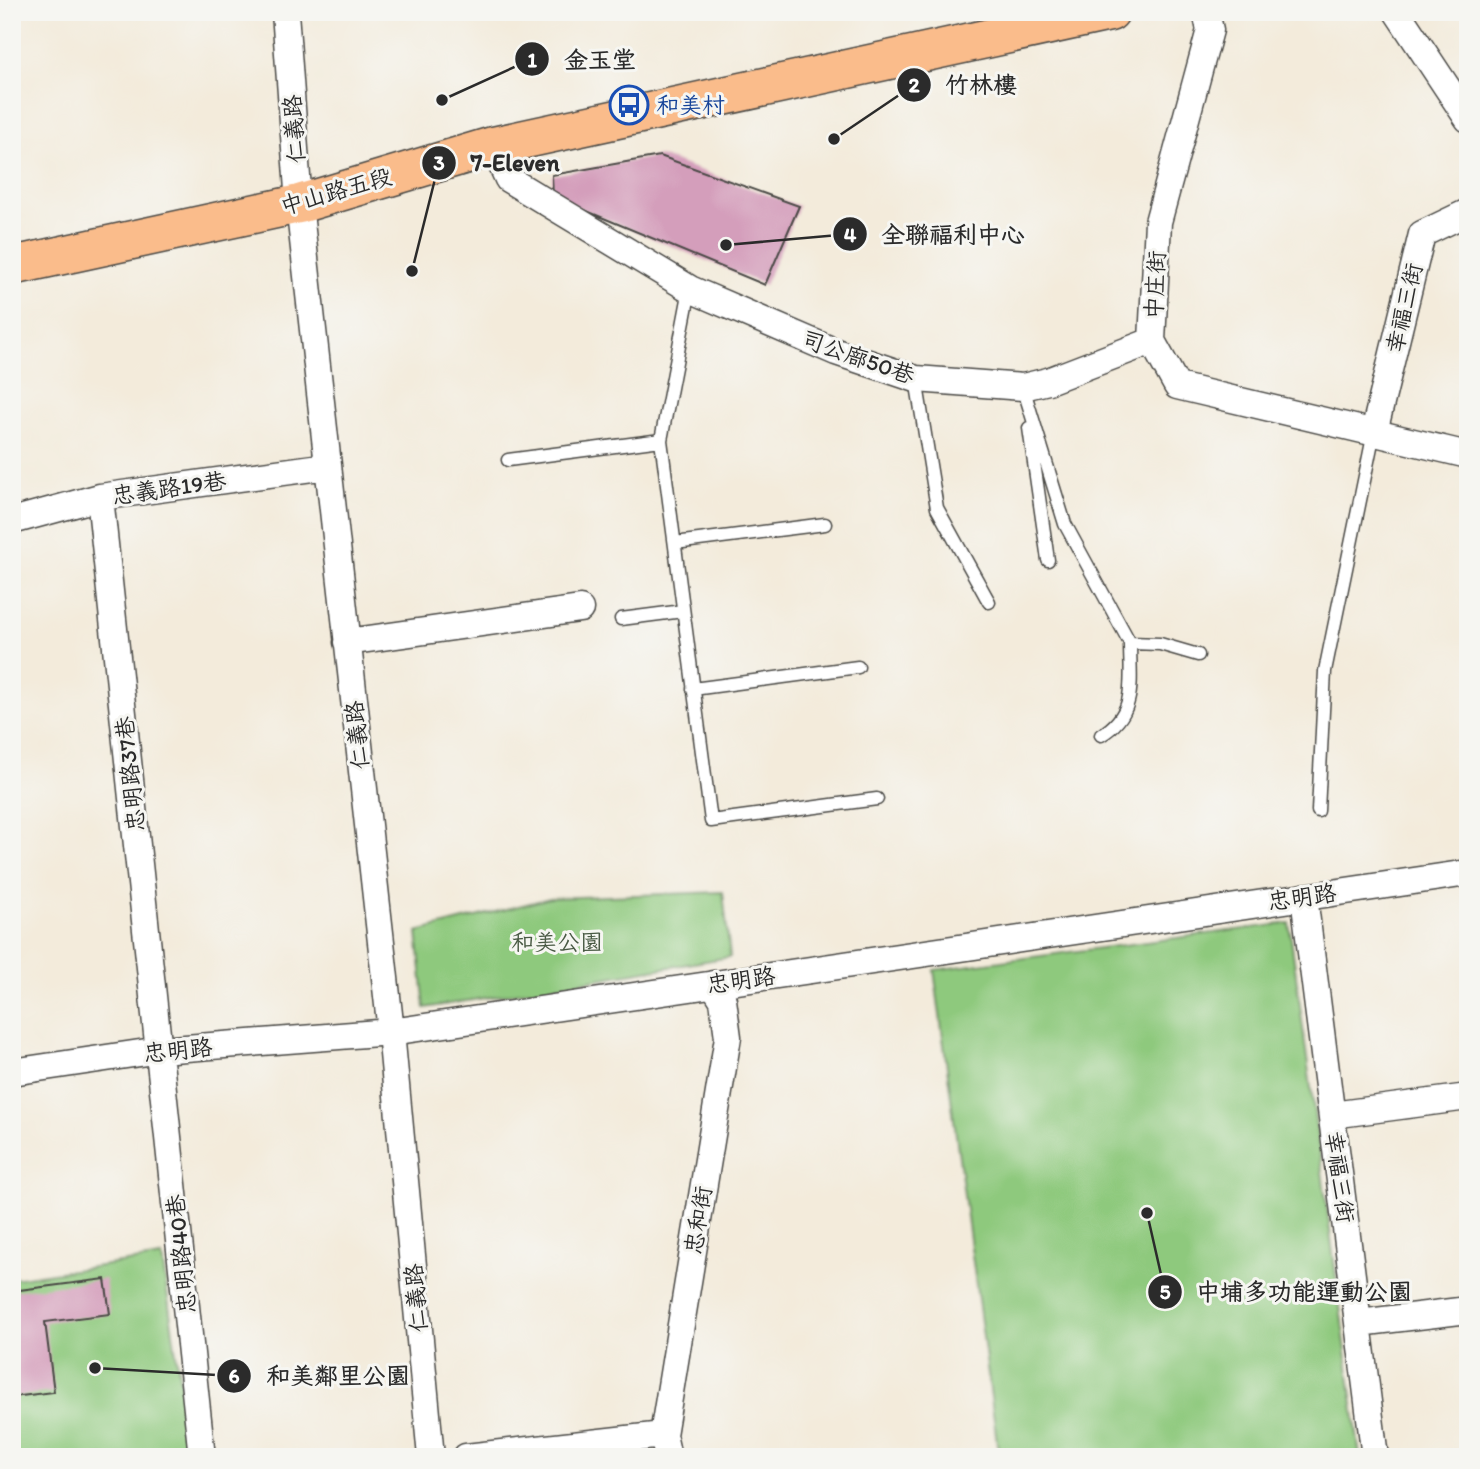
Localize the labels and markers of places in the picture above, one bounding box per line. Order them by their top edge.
callout: 金玉堂 [515,37,650,82]
callout: 竹林樓 [896,62,1031,107]
bus stop icon: 和美村 [608,84,650,126]
place label: 和美村 [656,91,725,119]
callout: 7-Eleven [421,140,573,185]
callout: 全聯福利中心 [832,212,1039,257]
callout: 中埔多功能運動公園 [1147,1270,1426,1315]
callout: 和美鄰里公園 [217,1353,424,1398]

